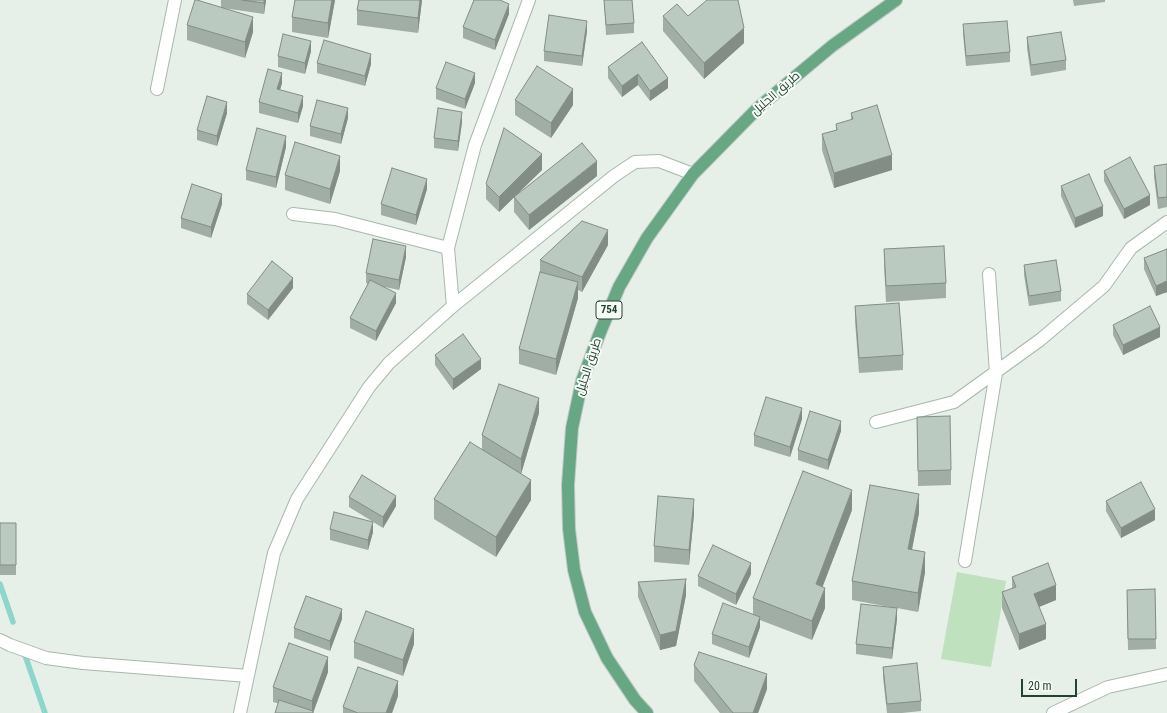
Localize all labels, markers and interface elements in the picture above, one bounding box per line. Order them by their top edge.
street label: طريق الجليل [749,69,803,119]
road number: 754 [596,301,622,319]
street label: طريق الجليل [573,336,605,398]
scale bar [1023,671,1079,697]
text: 20 m [1028,679,1052,693]

